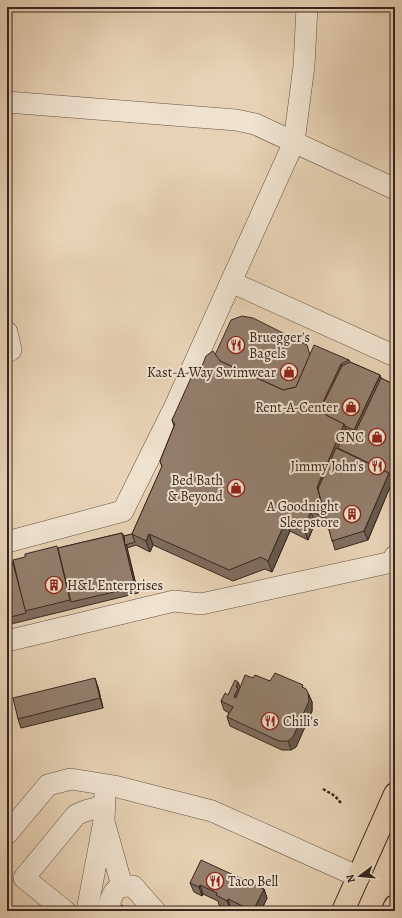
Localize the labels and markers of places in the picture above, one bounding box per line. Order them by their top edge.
place label: Bruegger's Bagels [249,328,310,363]
restaurant icon: Bruegger's Bagels [226,335,246,355]
shop icon: Kast-A-Way Swimwear [279,362,299,382]
place label: Kast-A-Way Swimwear [147,363,277,382]
shop icon: Rent-A-Center [341,397,361,417]
place label: Rent-A-Center [255,398,339,417]
shop icon: GNC [367,427,387,447]
place label: GNC [336,428,364,447]
restaurant icon: Jimmy John's [367,456,387,476]
place label: Jimmy John's [291,457,364,476]
place label: Bed Bath & Beyond [168,471,224,506]
shop icon: Bed Bath & Beyond [226,478,246,498]
place label: A Goodnight Sleepstore [266,497,339,532]
building icon: A Goodnight Sleepstore [342,504,362,524]
building icon: H&L Enterprises [44,575,64,595]
place label: H&L Enterprises [67,576,163,595]
restaurant icon: Chili's [260,711,280,731]
place label: Chili's [283,712,319,731]
restaurant icon: Taco Bell [205,871,225,891]
place label: Taco Bell [228,872,279,891]

